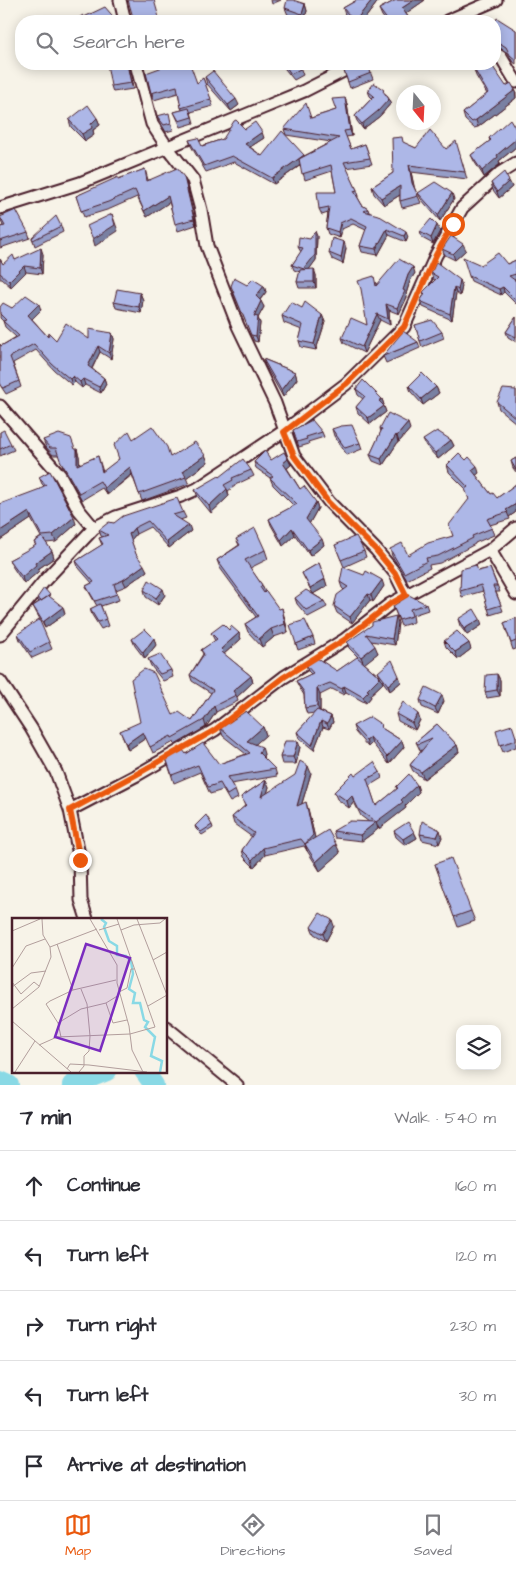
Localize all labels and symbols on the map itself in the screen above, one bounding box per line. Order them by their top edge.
north arrow [396,85,441,130]
route start [442,213,465,236]
route end [69,849,92,872]
inset map [12,918,168,1072]

